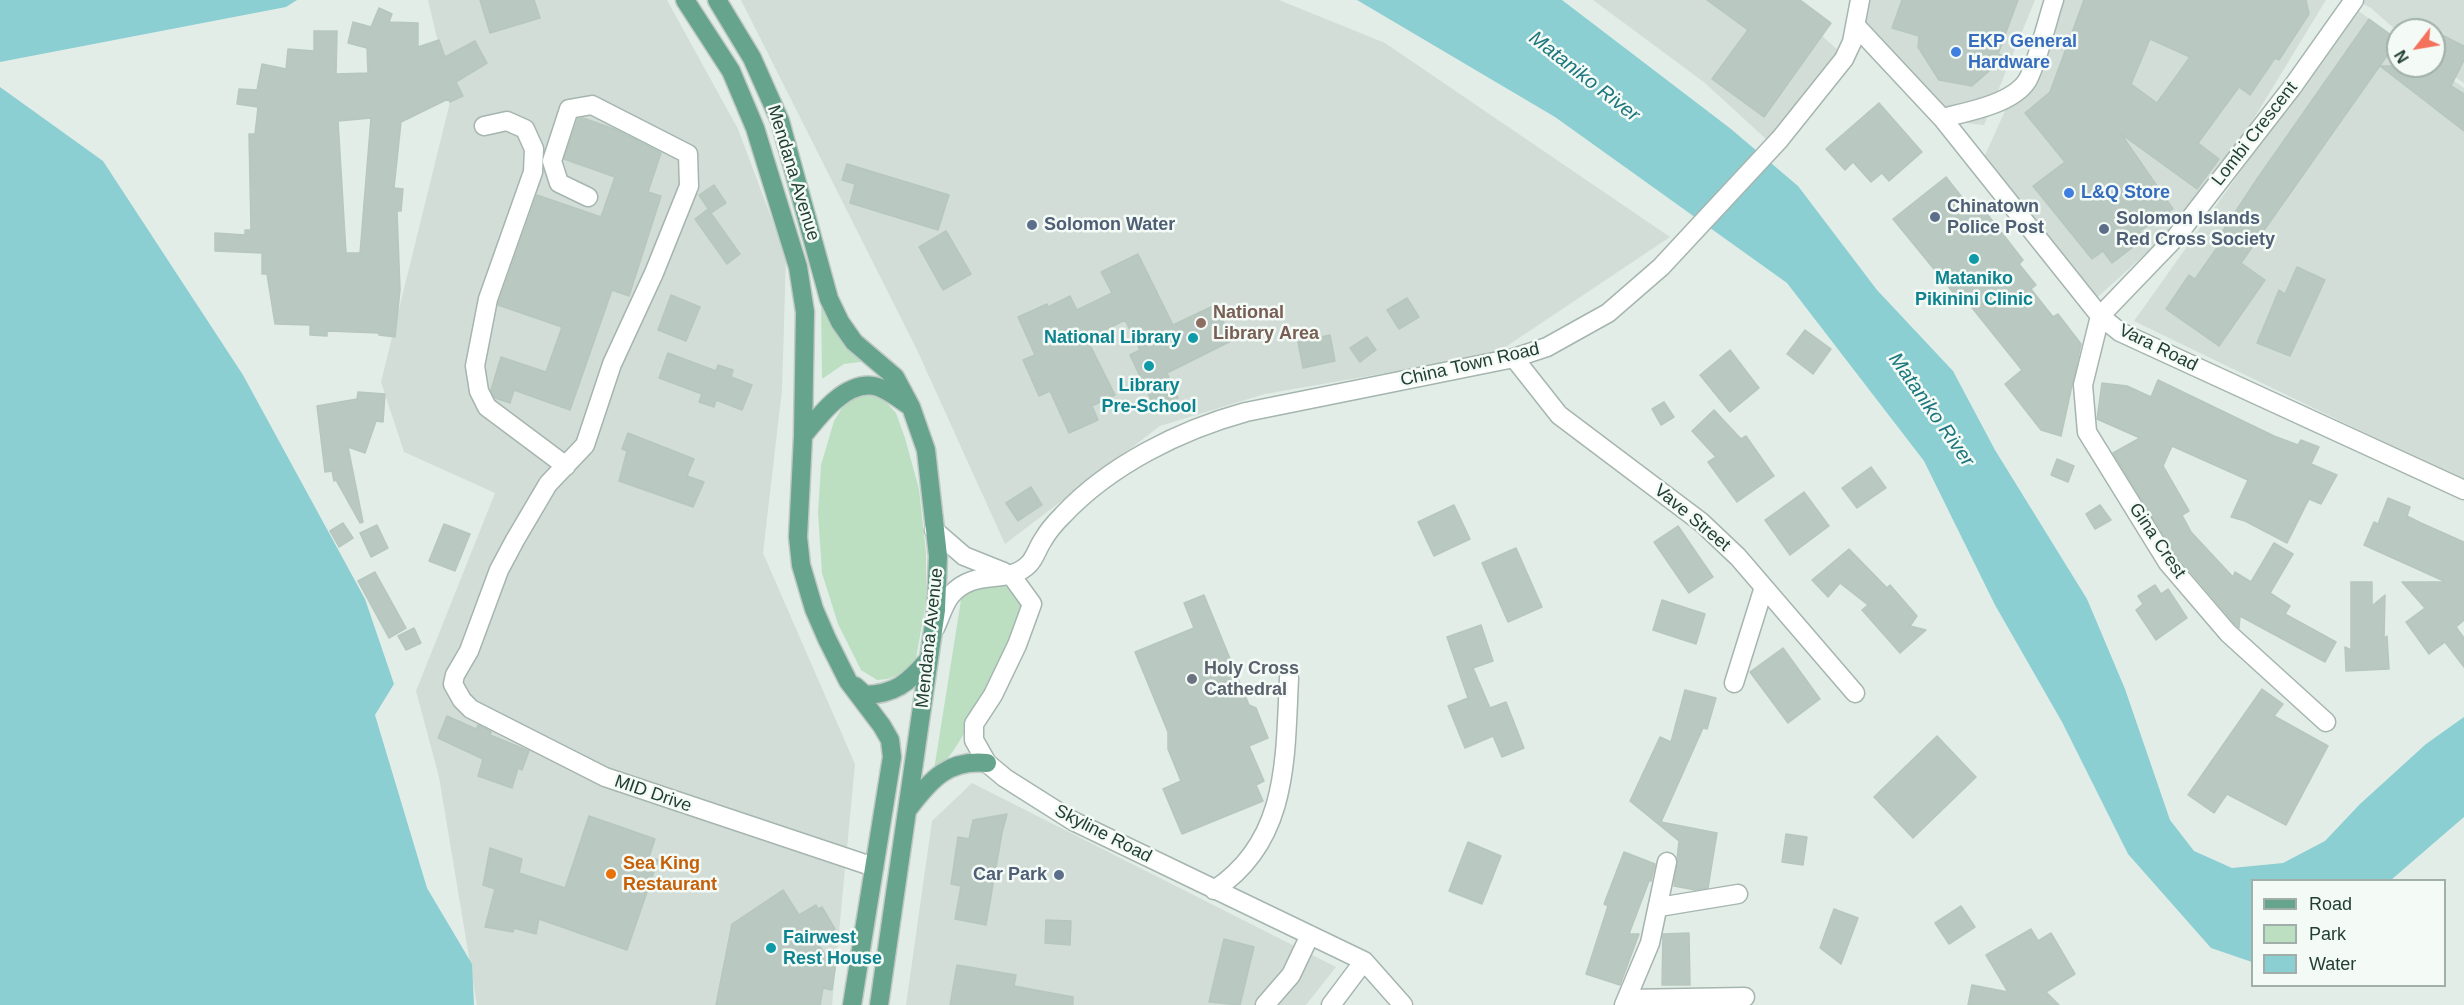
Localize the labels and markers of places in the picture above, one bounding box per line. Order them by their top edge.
place label: EKP General Hardware [1968,31,2077,74]
marker: EKP General Hardware [1949,45,1963,59]
place label: L&Q Store [2081,182,2170,204]
marker: L&Q Store [2062,186,2076,200]
place label: Chinatown Police Post [1947,196,2044,238]
place label: Solomon Islands Red Cross Society [2116,208,2275,250]
marker: Chinatown Police Post [1928,210,1942,224]
place label: Solomon Water [1044,214,1175,236]
marker: Solomon Water [1025,218,1039,232]
marker: Solomon Islands Red Cross Society [2097,222,2111,236]
marker: Mataniko Pikinini Clinic [1967,252,1981,266]
place label: Mataniko Pikinini Clinic [1915,268,2033,310]
place label: National Library Area [1213,302,1319,344]
marker: National Library Area [1194,316,1208,330]
place label: National Library [1044,327,1181,349]
marker: National Library [1186,331,1200,345]
marker: Library Pre-School [1142,359,1156,373]
place label: Library Pre-School [1101,375,1197,418]
place label: Holy Cross Cathedral [1204,658,1299,700]
marker: Holy Cross Cathedral [1185,672,1199,686]
place label: Sea King Restaurant [623,853,717,896]
place label: Car Park [973,864,1047,886]
marker: Sea King Restaurant [604,867,618,881]
marker: Car Park [1052,868,1066,882]
place label: Fairwest Rest House [783,927,882,970]
marker: Fairwest Rest House [764,941,778,955]

